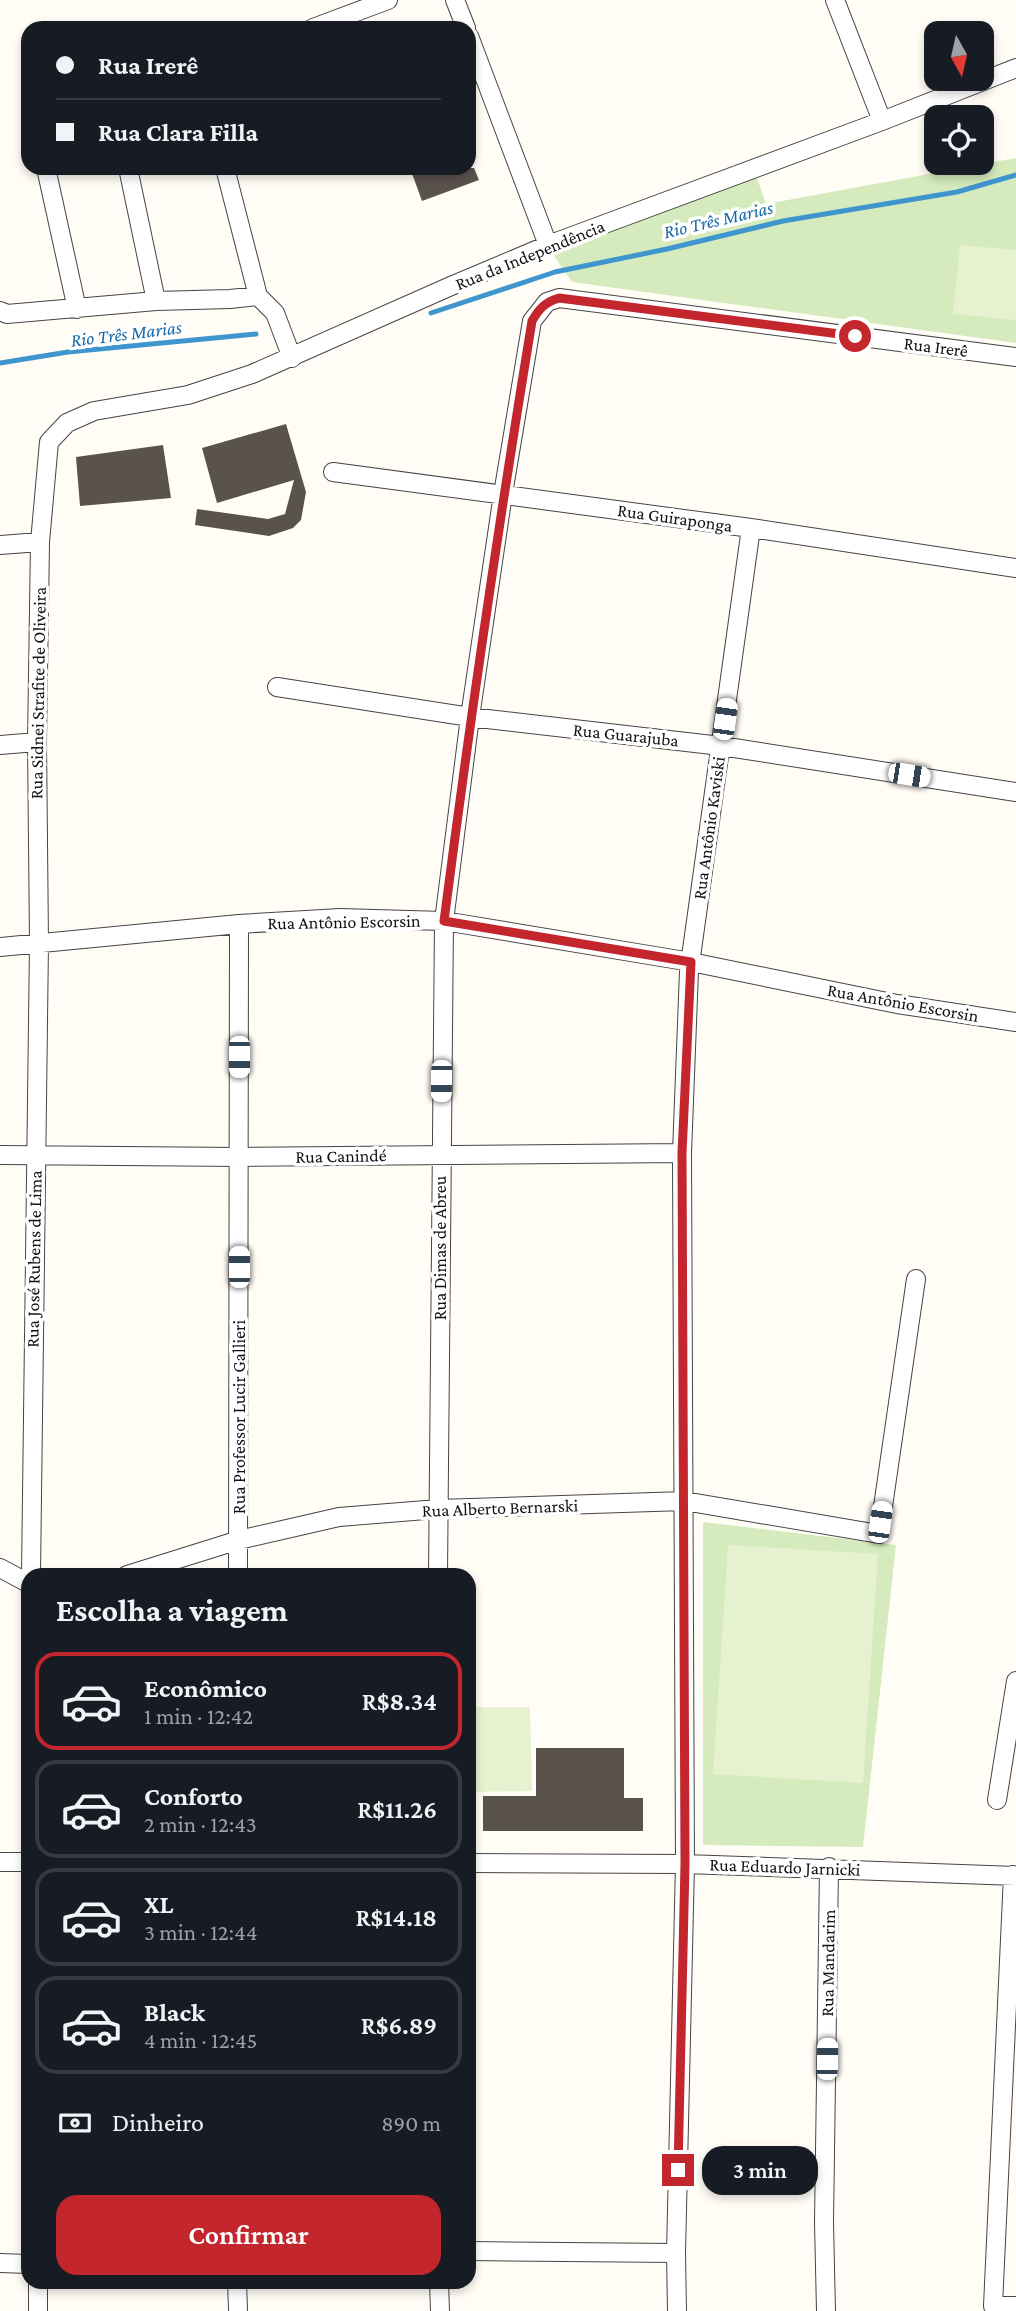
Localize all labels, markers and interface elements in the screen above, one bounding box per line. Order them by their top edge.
north arrow [924,21,994,91]
map controls [924,21,994,175]
text: Rua Irerê [98,51,198,80]
button: locate [924,105,994,175]
text: Rua Clara Filla [98,118,258,147]
water label: Rio Três Marias [661,197,775,242]
street label: Rua da Independência [452,216,608,294]
water label: Rio Três Marias [69,316,183,351]
route start [839,320,871,352]
street label: Rua Irerê [903,333,969,361]
street label: Rua Guiraponga [616,500,734,536]
street label: Rua Sidnei Strafite de Oliveira [26,587,50,799]
car [712,697,739,741]
street label: Rua Guarajuba [572,720,680,751]
street label: Rua Antônio Kaviski [689,755,729,901]
car [887,761,932,789]
street label: Rua Antônio Escorsin [267,911,421,933]
street label: Rua Antônio Escorsin [826,980,981,1026]
car [229,1036,250,1078]
car [431,1060,452,1102]
street label: Rua Canindé [295,1145,387,1167]
street label: Rua José Rubens de Lima [22,1170,46,1348]
street label: Rua Dimas de Abreu [430,1175,450,1320]
car [229,1246,250,1288]
street label: Rua Professor Lucir Gallieri [229,1320,249,1514]
street label: Rua Alberto Bernarski [421,1495,579,1521]
car [867,1500,894,1544]
text: Escolha a viagem [56,1592,288,1628]
icon: car [60,1670,123,1733]
text: Econômico [144,1674,267,1703]
text: R$8.34 [362,1687,437,1716]
text: 1 min · 12:42 [144,1703,253,1729]
icon: car [60,1778,123,1841]
text: Conforto [144,1782,243,1811]
text: R$11.26 [357,1795,437,1824]
text: 2 min · 12:43 [144,1811,257,1837]
street label: Rua Eduardo Jarnicki [709,1854,861,1880]
icon: car [60,1886,123,1949]
text: XL [144,1890,173,1919]
text: R$14.18 [356,1903,437,1932]
street label: Rua Mandarim [817,1909,839,2017]
text: 3 min · 12:44 [144,1919,258,1945]
icon: car [60,1994,123,2057]
text: Black [144,1998,205,2027]
text: R$6.89 [361,2011,437,2040]
text: 4 min · 12:45 [144,2027,257,2053]
car [817,2038,838,2080]
icon: cash [56,2104,94,2142]
text: Dinheiro [112,2108,204,2137]
text: 890 m [381,2110,441,2136]
callout: 3 min [702,2146,818,2194]
route end [662,2154,694,2186]
text: 3 min [733,2157,787,2183]
button: Confirmar [56,2195,441,2275]

